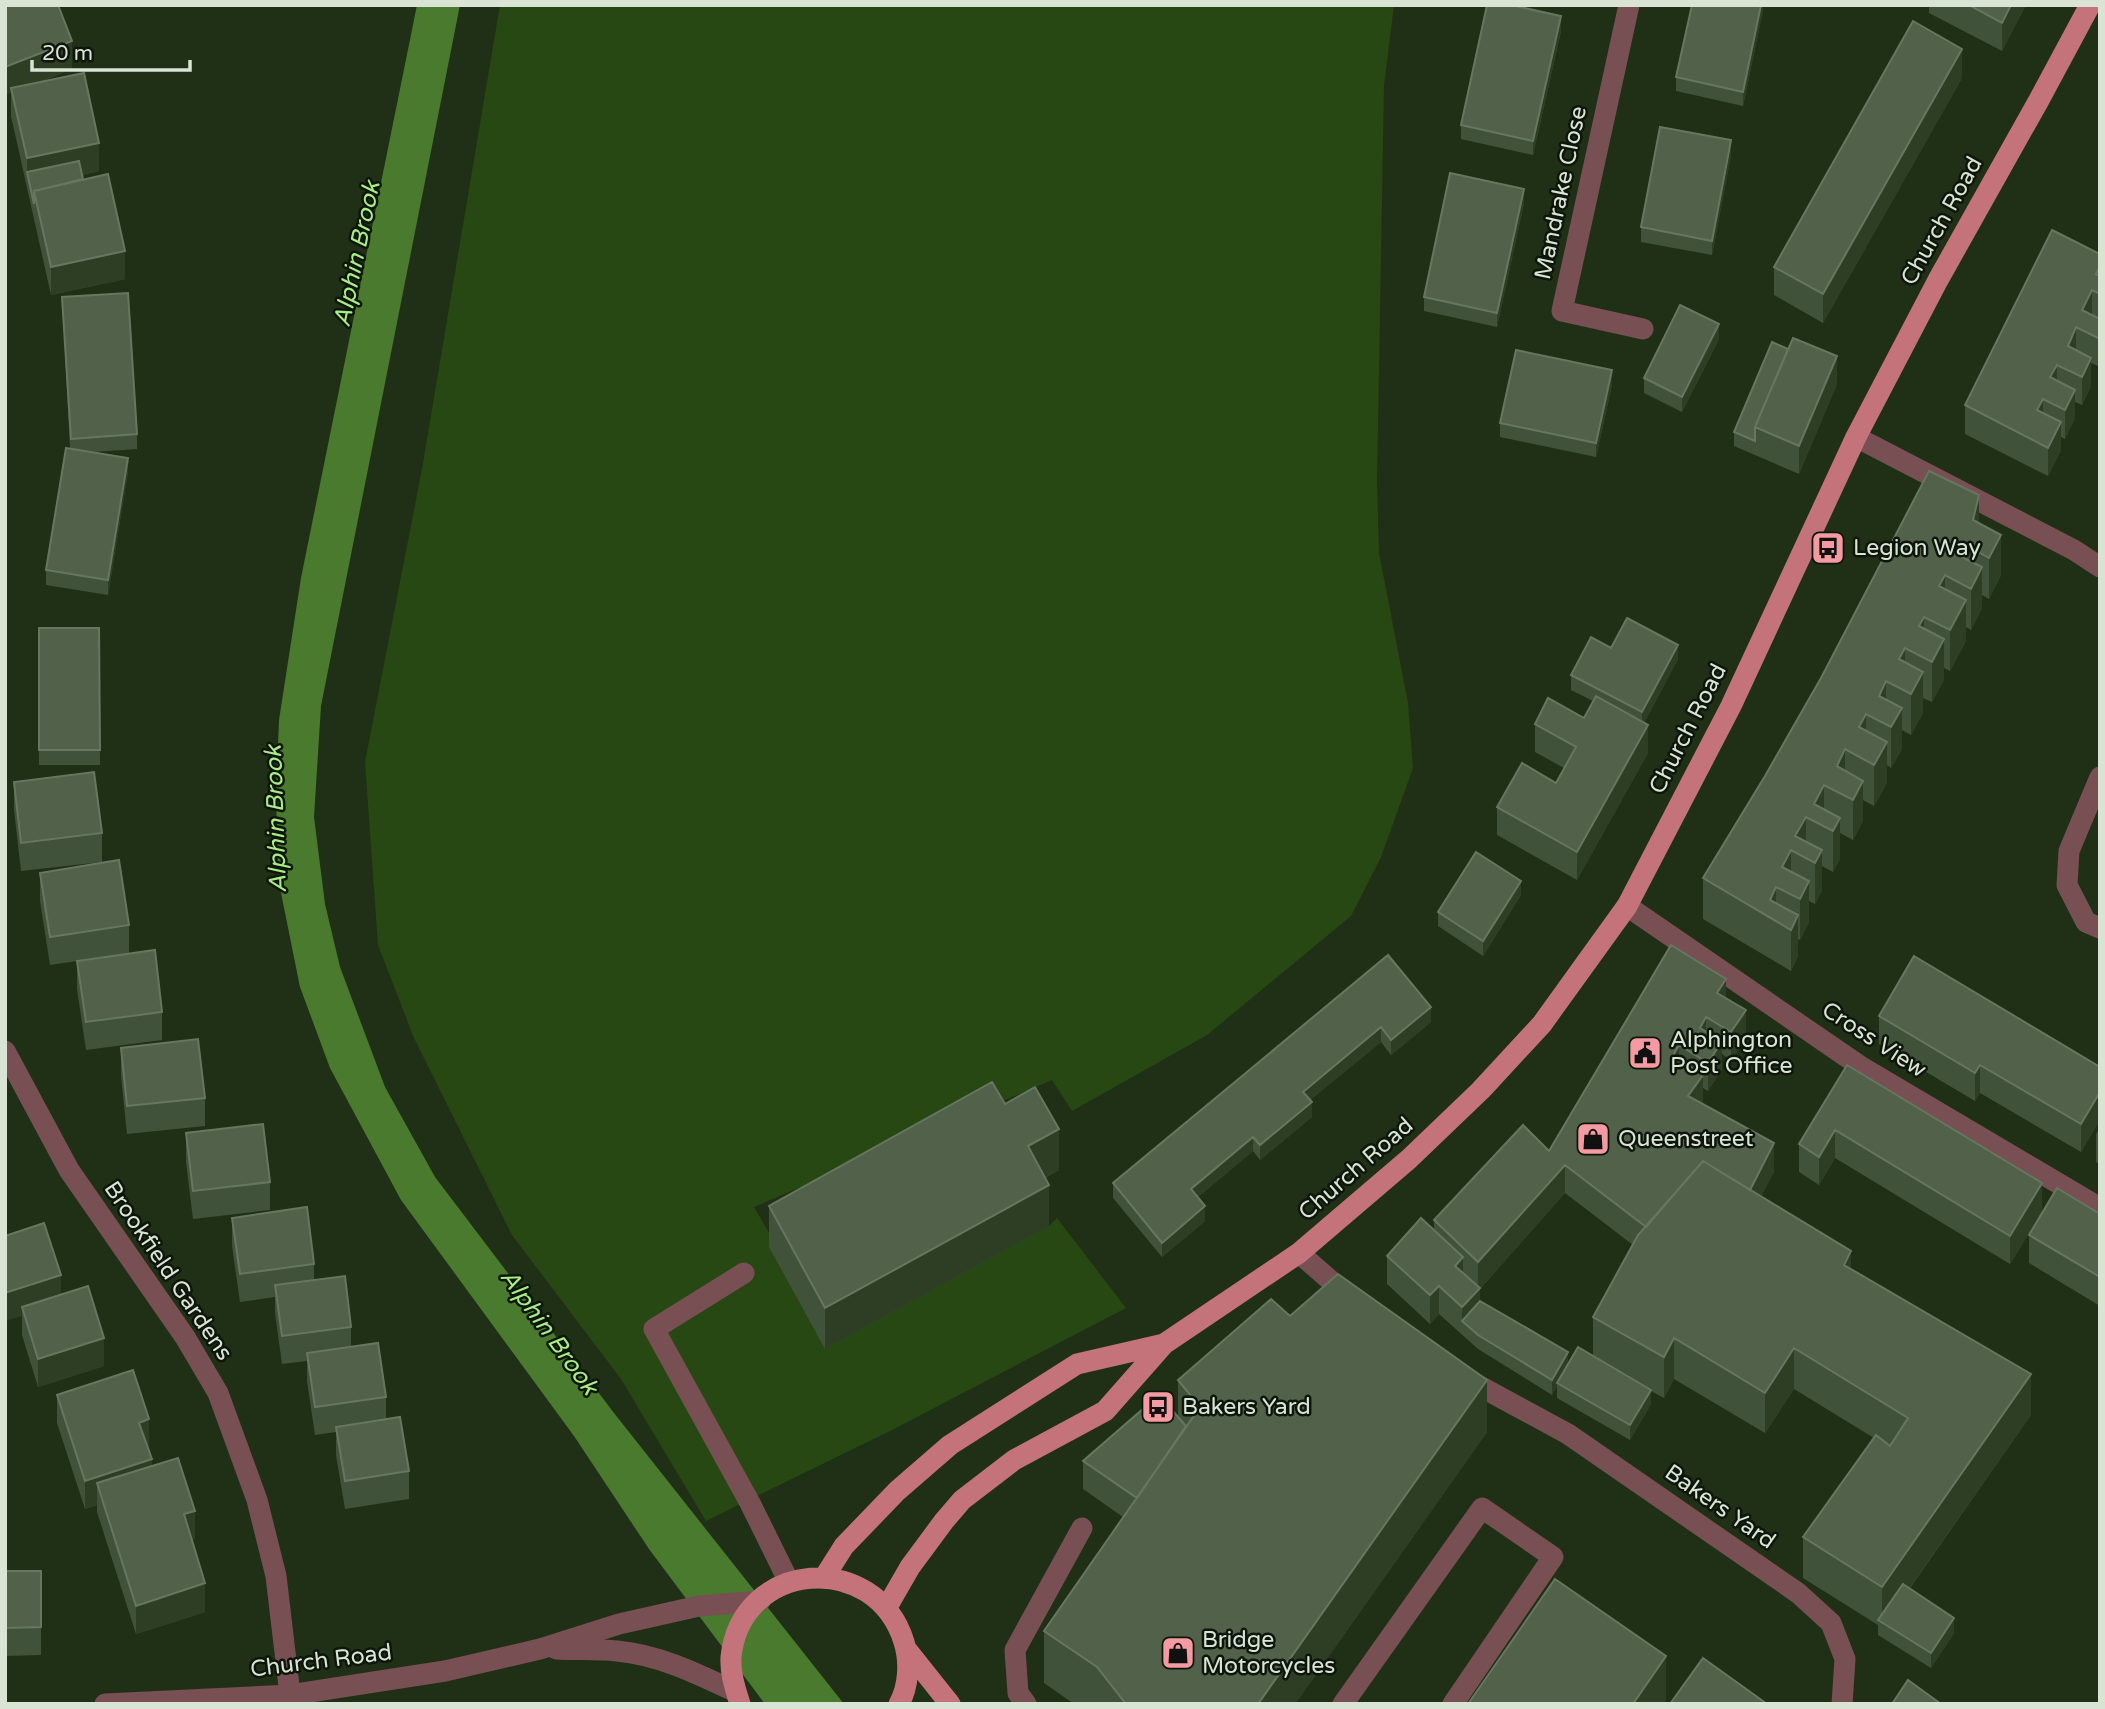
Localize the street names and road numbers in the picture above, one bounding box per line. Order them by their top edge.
street label: Mandrake Close [1529,104,1593,282]
street label: Church Road [1895,152,1989,290]
street label: Church Road [1643,659,1733,799]
street label: Cross View [1817,996,1931,1084]
street label: Church Road [1293,1112,1419,1226]
street label: Brookfield Gardens [98,1176,238,1366]
street label: Bakers Yard [1659,1459,1781,1555]
street label: Church Road [249,1638,393,1684]

